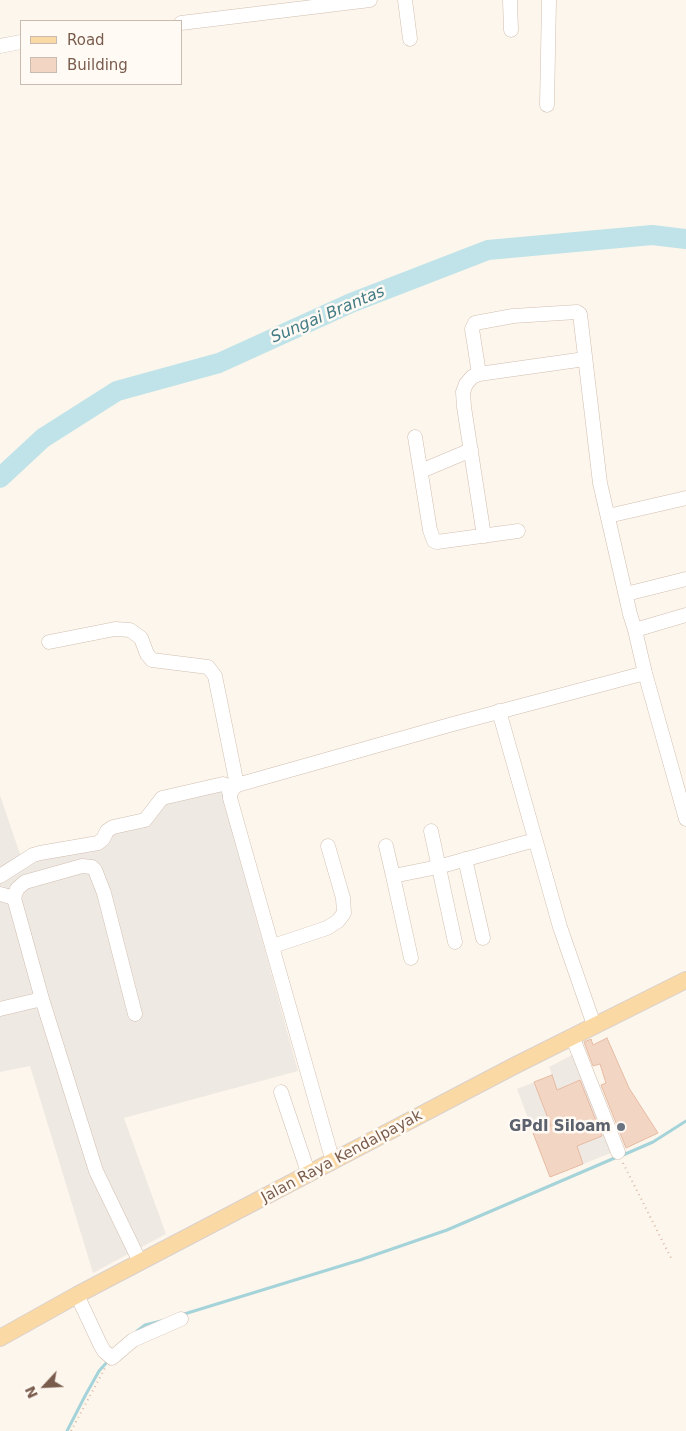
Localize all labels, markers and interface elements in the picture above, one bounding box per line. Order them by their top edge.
legend [20,20,182,85]
text: Road [67,31,105,49]
text: Building [67,56,128,74]
water label: Sungai Brantas [268,282,388,348]
street label: Jalan Raya Kendalpayak [259,1107,425,1207]
place label: GPdI Siloam [509,1118,611,1136]
marker: GPdI Siloam [615,1121,627,1133]
north arrow [20,1361,70,1411]
text: N [22,1384,41,1401]

